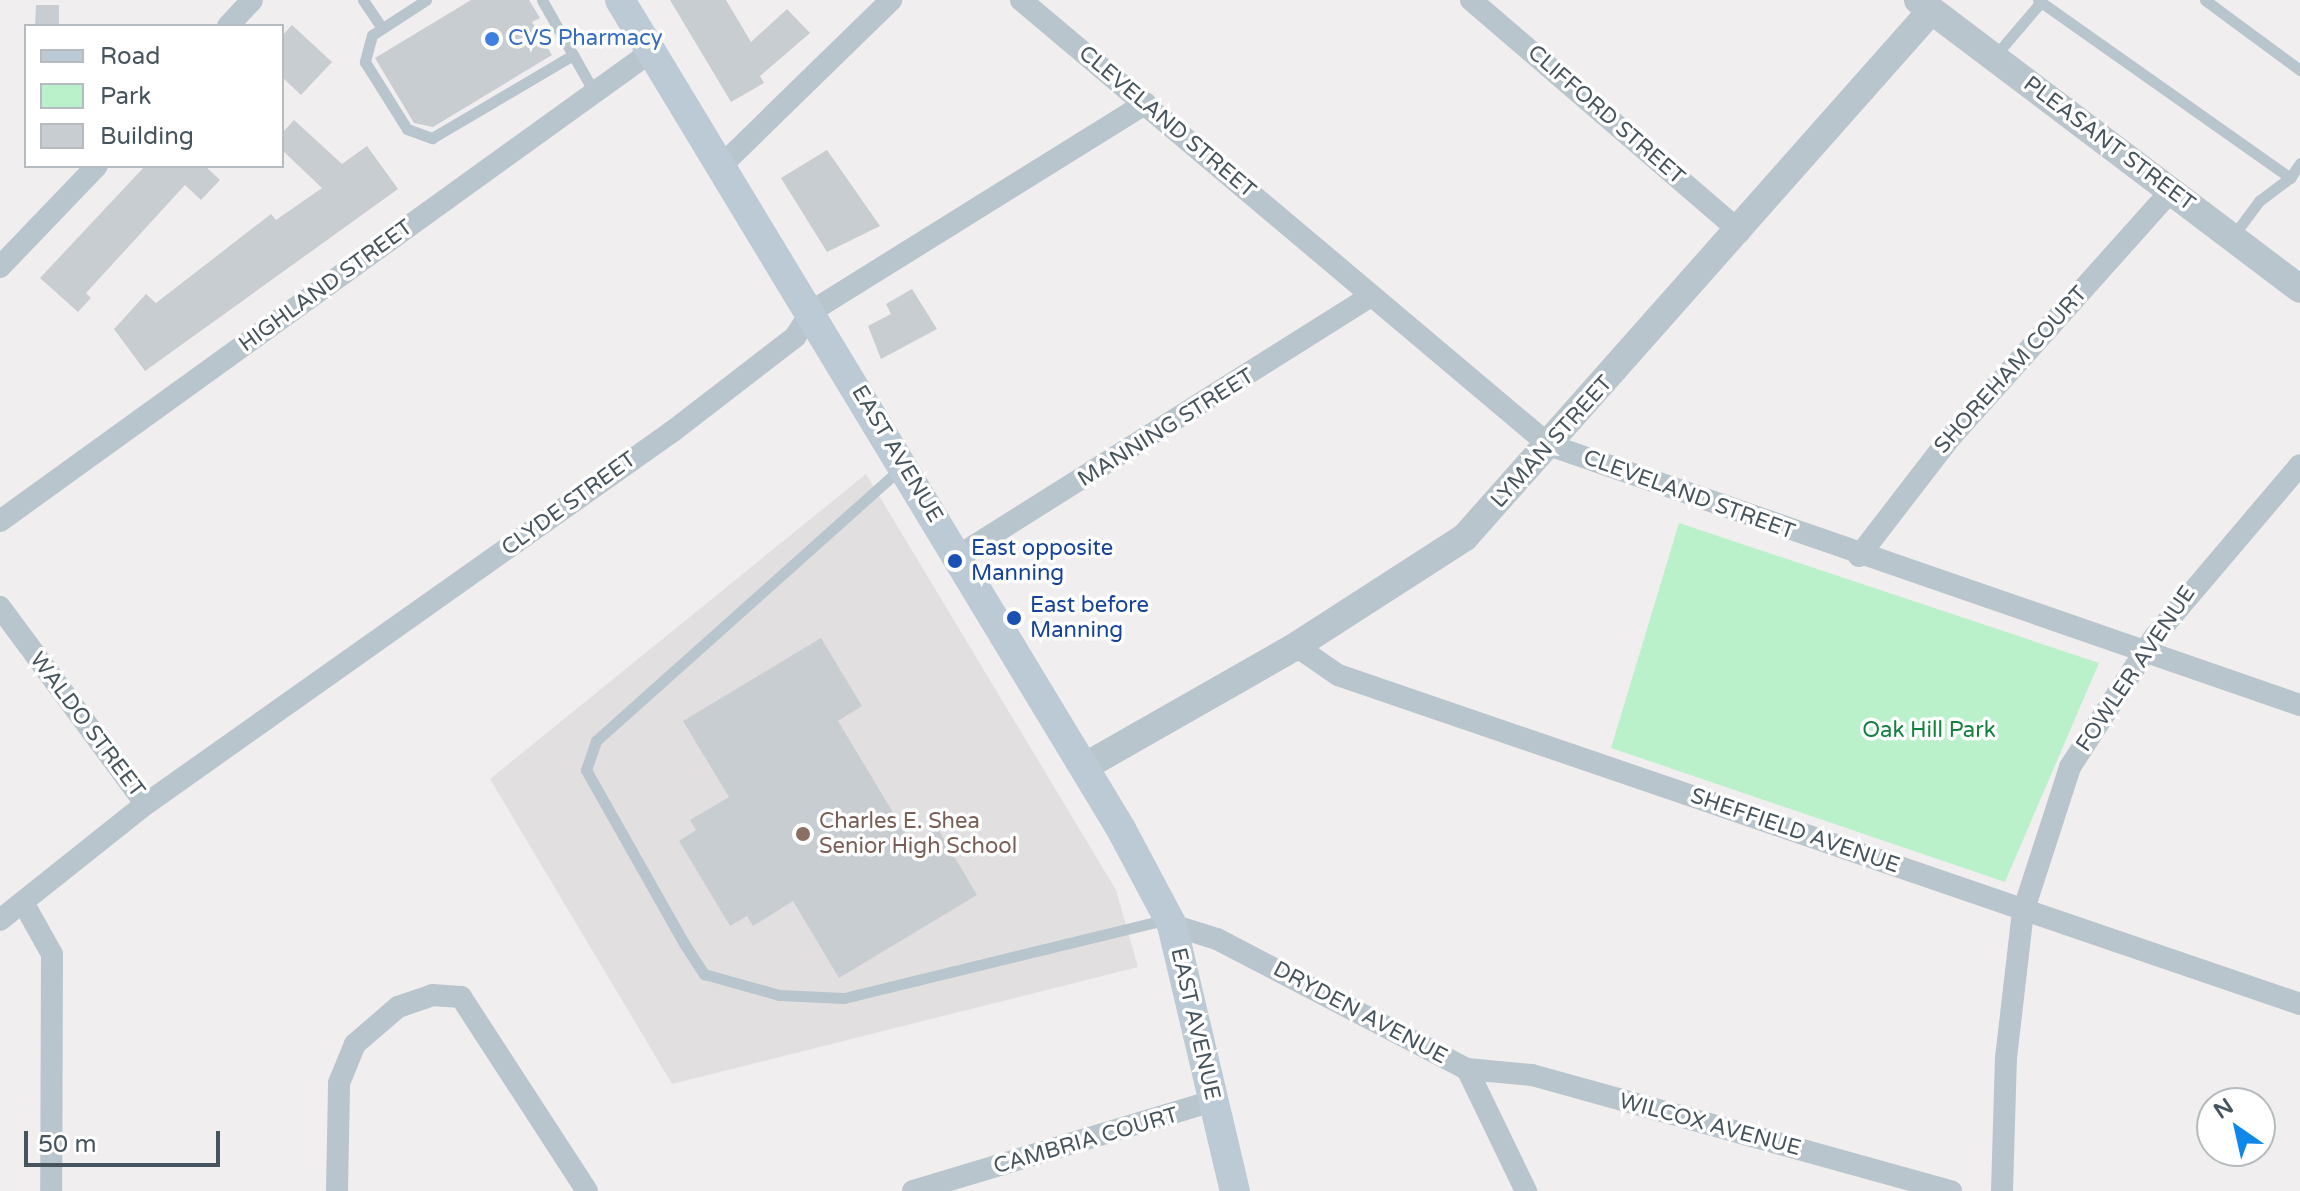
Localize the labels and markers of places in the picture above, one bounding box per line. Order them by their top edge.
place label: CVS Pharmacy [508,26,663,52]
marker: CVS Pharmacy [483,30,501,48]
place label: East opposite Manning [971,535,1113,586]
marker: East opposite Manning [946,552,964,570]
place label: East before Manning [1030,592,1149,644]
marker: East before Manning [1005,609,1023,627]
place label: Charles E. Shea Senior High School [819,808,1017,860]
marker: Charles E. Shea Senior High School [794,825,812,843]

